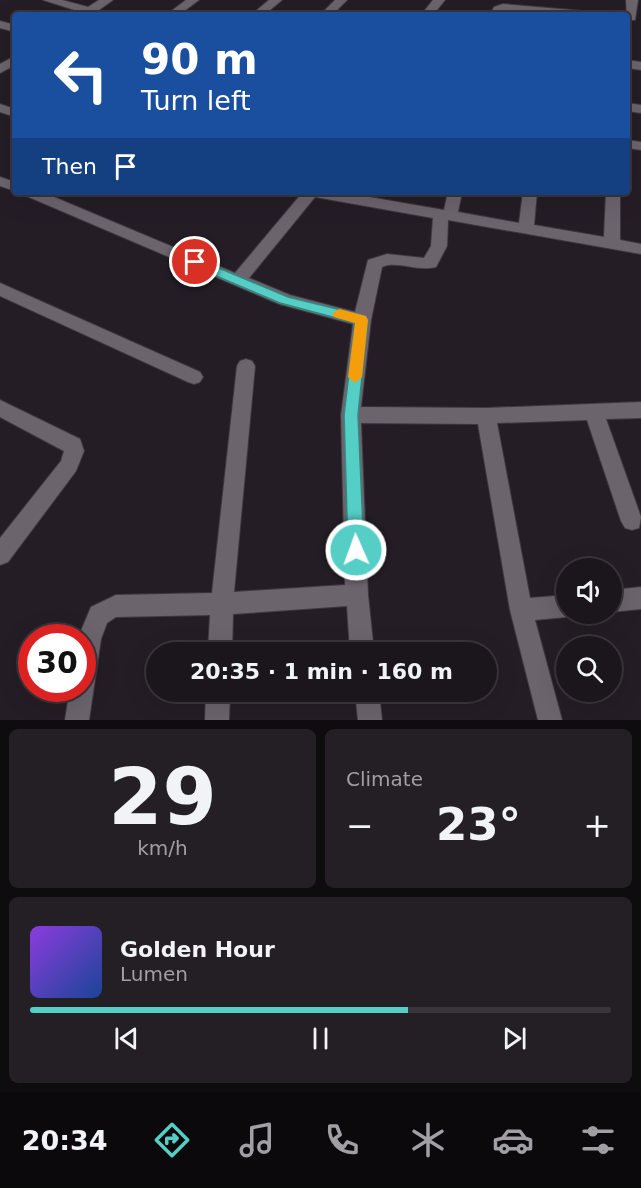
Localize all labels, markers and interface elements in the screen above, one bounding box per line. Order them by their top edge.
text: 90 m [141,35,258,84]
icon: left [42,36,120,114]
text: Turn left [141,85,251,116]
icon: arrive [109,150,142,183]
text: Then [42,154,97,179]
pin [169,236,220,287]
icon: arrive [178,245,211,278]
position arrow [324,518,388,582]
map controls [556,558,622,702]
button: sound [556,558,622,624]
speed limit sign: 30 [18,624,96,702]
button: search [556,636,622,702]
text: 20:35 · 1 min · 160 m [190,659,453,684]
text: 29 [108,752,217,842]
text: Climate [346,767,423,791]
text: 23° [436,798,521,851]
text: − [346,806,374,845]
text: + [583,806,611,845]
text: km/h [137,836,188,860]
text: Golden Hour [120,937,275,962]
text: Lumen [120,962,188,986]
icon: previous [110,1022,143,1055]
icon: pause [304,1022,337,1055]
icon: next [498,1022,531,1055]
icon: directions [151,1119,193,1161]
icon: music [236,1119,278,1161]
icon: phone [321,1119,363,1161]
icon: climate [407,1119,449,1161]
icon: car [492,1119,534,1161]
icon: filters [577,1119,619,1161]
text: 20:34 [22,1125,108,1156]

